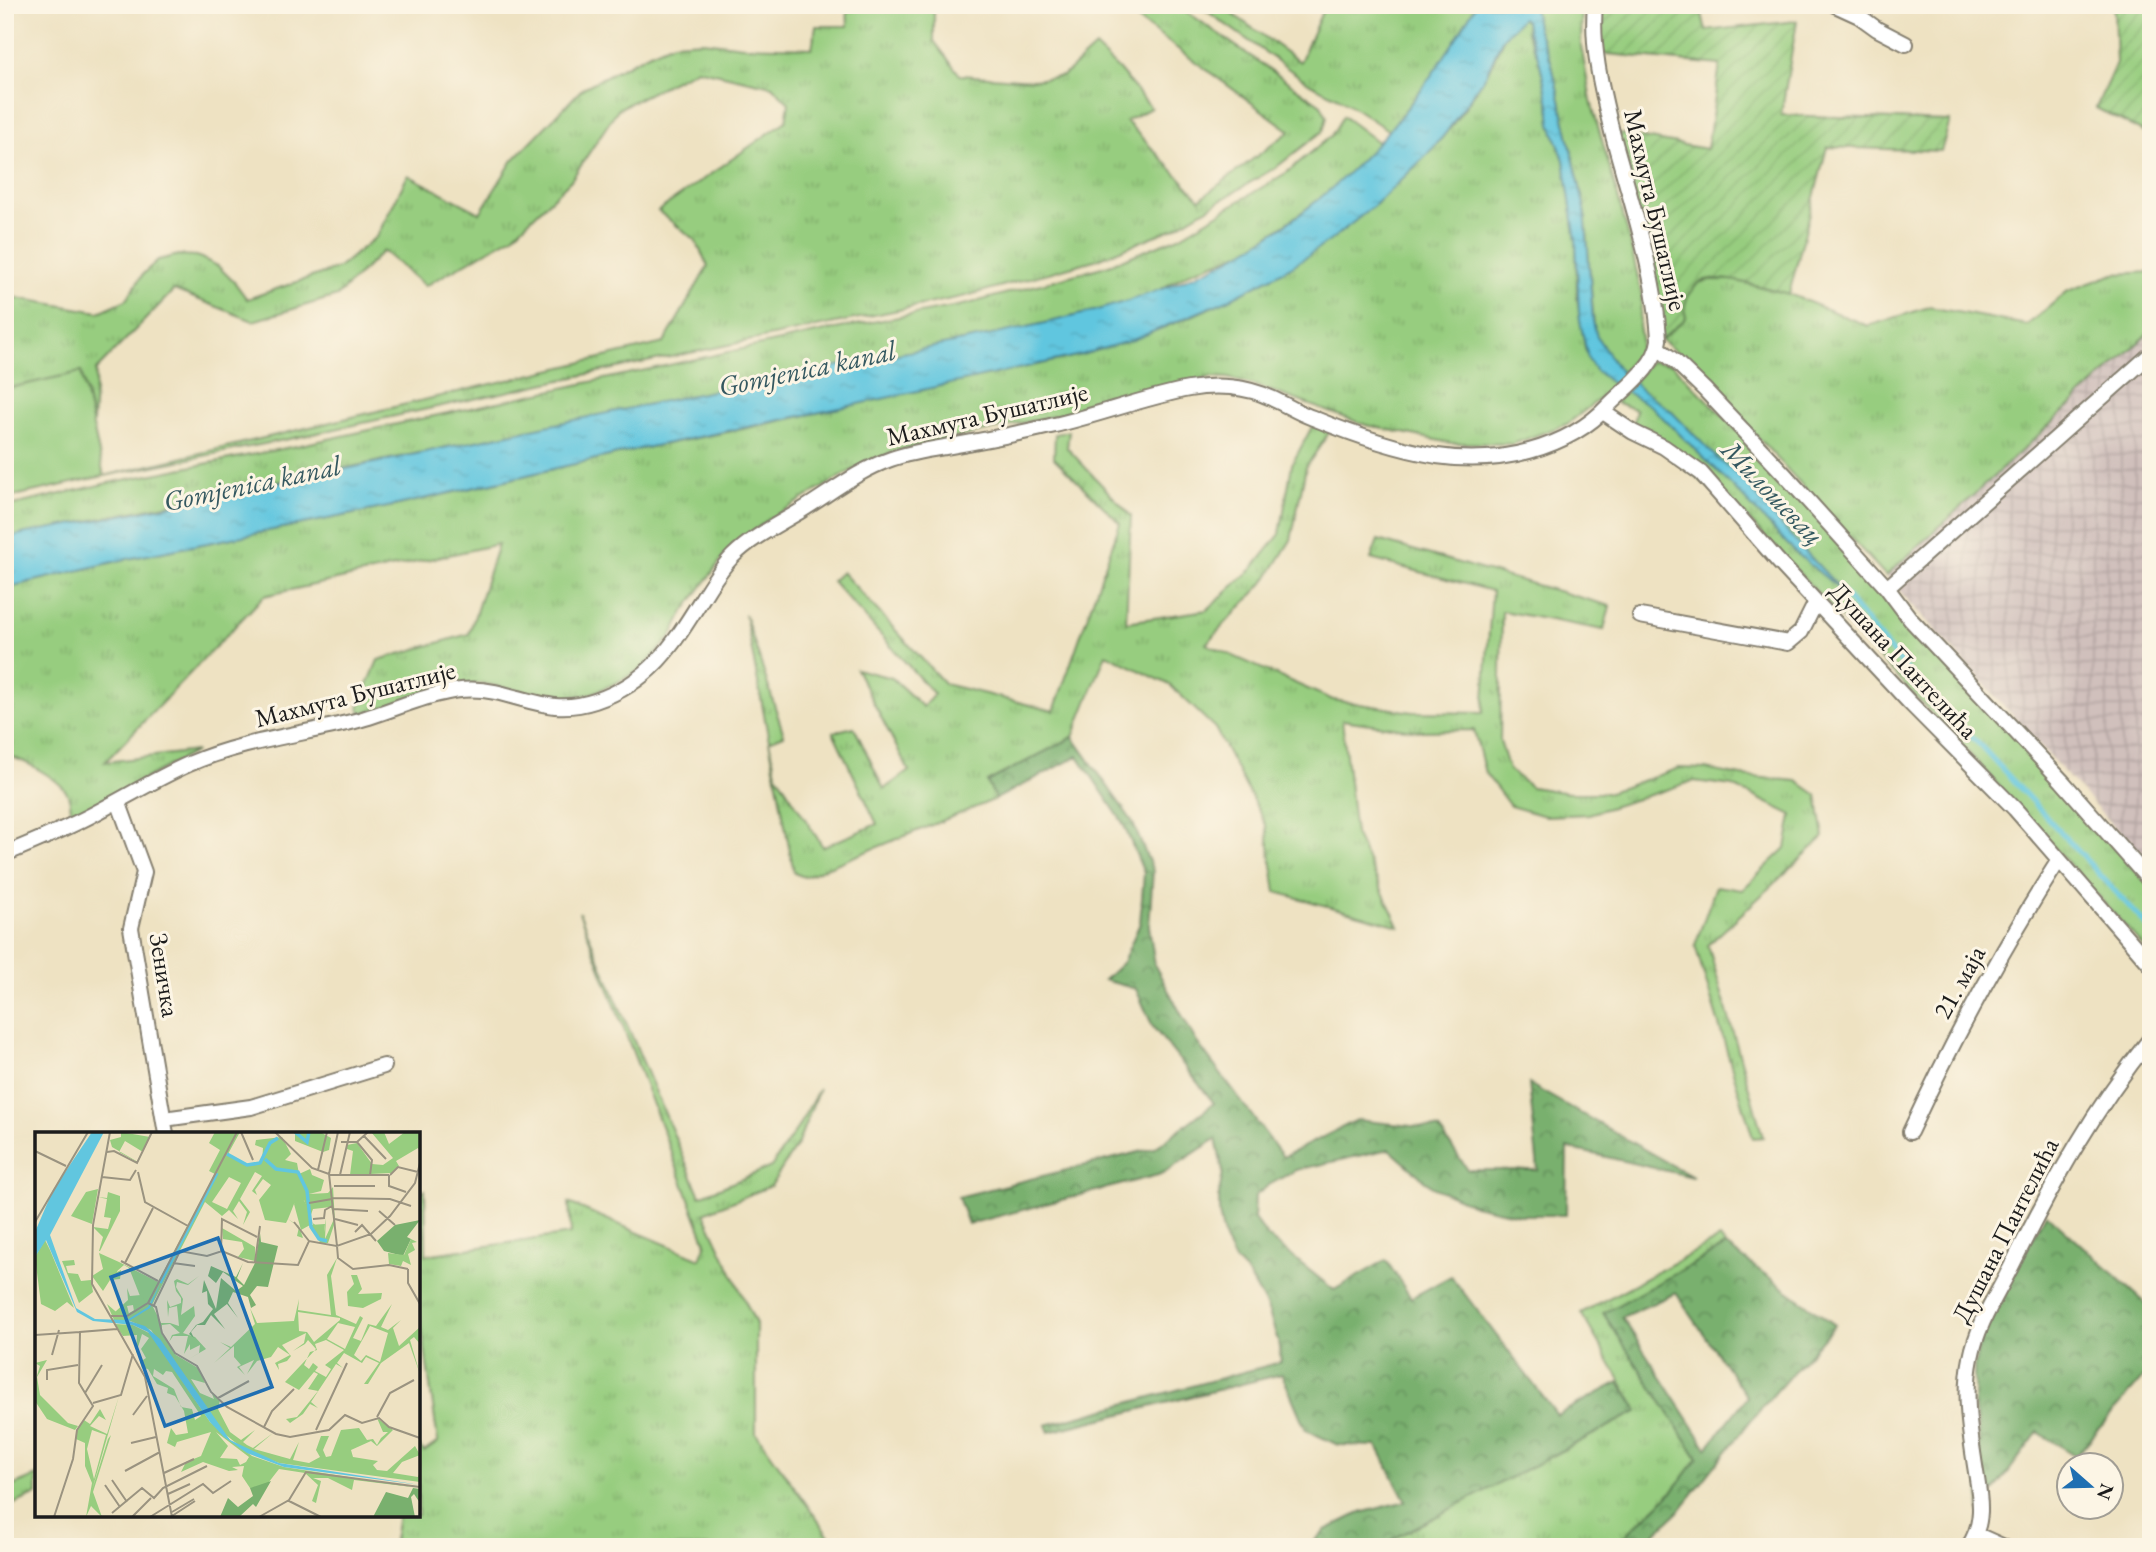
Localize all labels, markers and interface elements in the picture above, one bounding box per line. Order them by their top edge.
street label: Махмута Бушатлије [1616,106,1696,314]
water label: Gomjenica kanal [715,331,900,404]
street label: Махмута Бушатлије [883,374,1091,454]
water label: Милошевац [1713,430,1832,552]
water label: Gomjenica kanal [160,446,345,519]
street label: Душана Пантелића [1822,574,1986,746]
street label: Махмута Бушатлије [251,653,459,735]
street label: Зеничка [142,930,189,1020]
street label: 21. маја [1925,939,1993,1025]
street label: Душана Пантелића [1944,1131,2067,1328]
inset map [35,1132,420,1517]
north arrow [2054,1450,2124,1520]
text: N [2091,1480,2120,1504]

